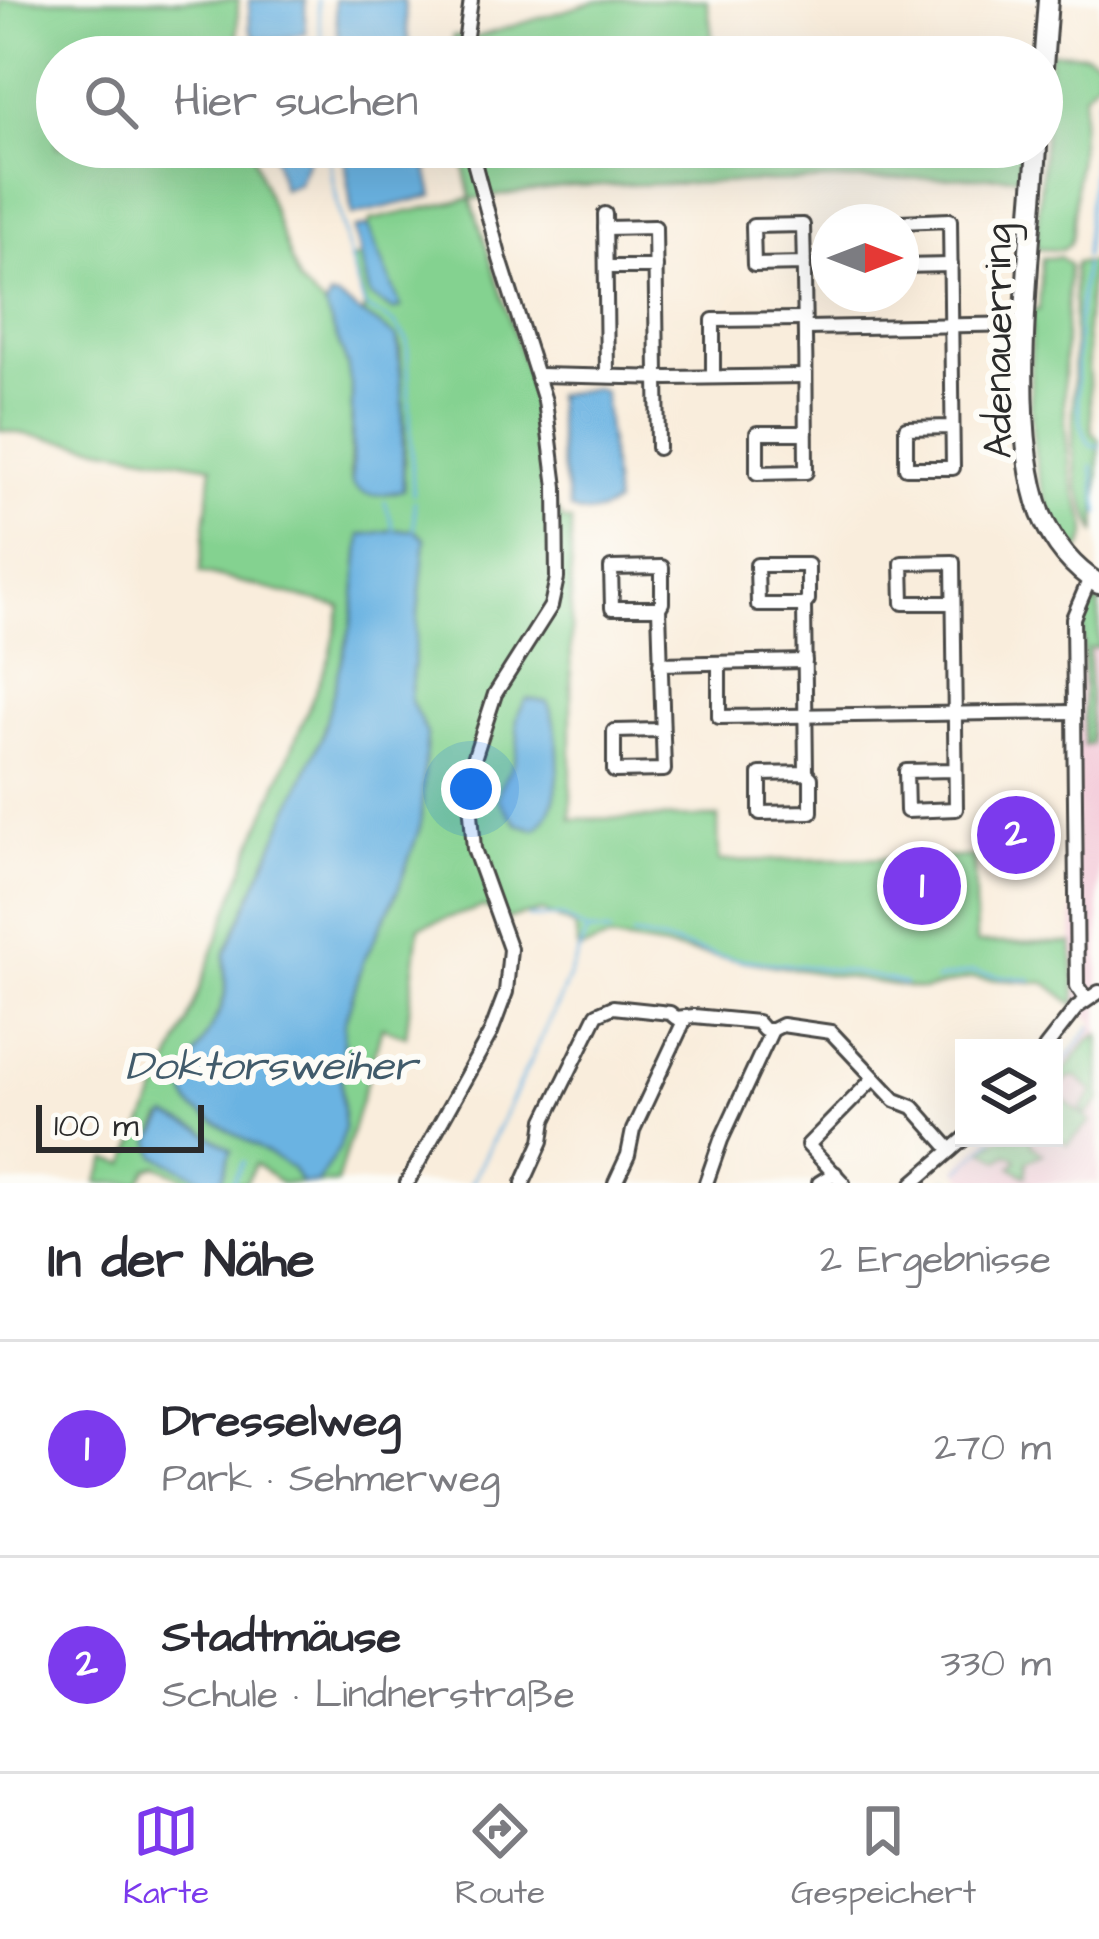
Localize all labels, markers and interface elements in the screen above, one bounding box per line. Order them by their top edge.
search box [36,36,1063,168]
icon: search [78,69,144,135]
text: Hier suchen [174,71,418,133]
north arrow [811,204,919,312]
street label: Adenauerring [973,224,1027,458]
your location [441,759,501,819]
pin: 2 [977,790,1055,880]
pin: 1 [883,841,961,931]
water label: Doktorsweiher [125,1038,420,1096]
map controls [955,1039,1063,1147]
button: layers [955,1039,1063,1147]
scale bar [36,1099,204,1152]
text: 100 m [54,1103,139,1149]
text: In der Nähe [48,1226,315,1297]
text: 2 Ergebnisse [820,1234,1051,1288]
text: Dresselweg [162,1391,401,1453]
text: 1 [85,1422,90,1476]
text: 270 m [934,1422,1051,1476]
text: Park · Sehmerweg [162,1453,500,1507]
text: Stadtmäuse [162,1607,401,1669]
text: 2 [76,1638,98,1692]
text: 330 m [941,1638,1051,1692]
text: Schule · Lindnerstraße [162,1669,575,1723]
tab: Karte [123,1798,209,1916]
tab: Route [455,1798,545,1916]
tab: Gespeichert [791,1798,976,1916]

